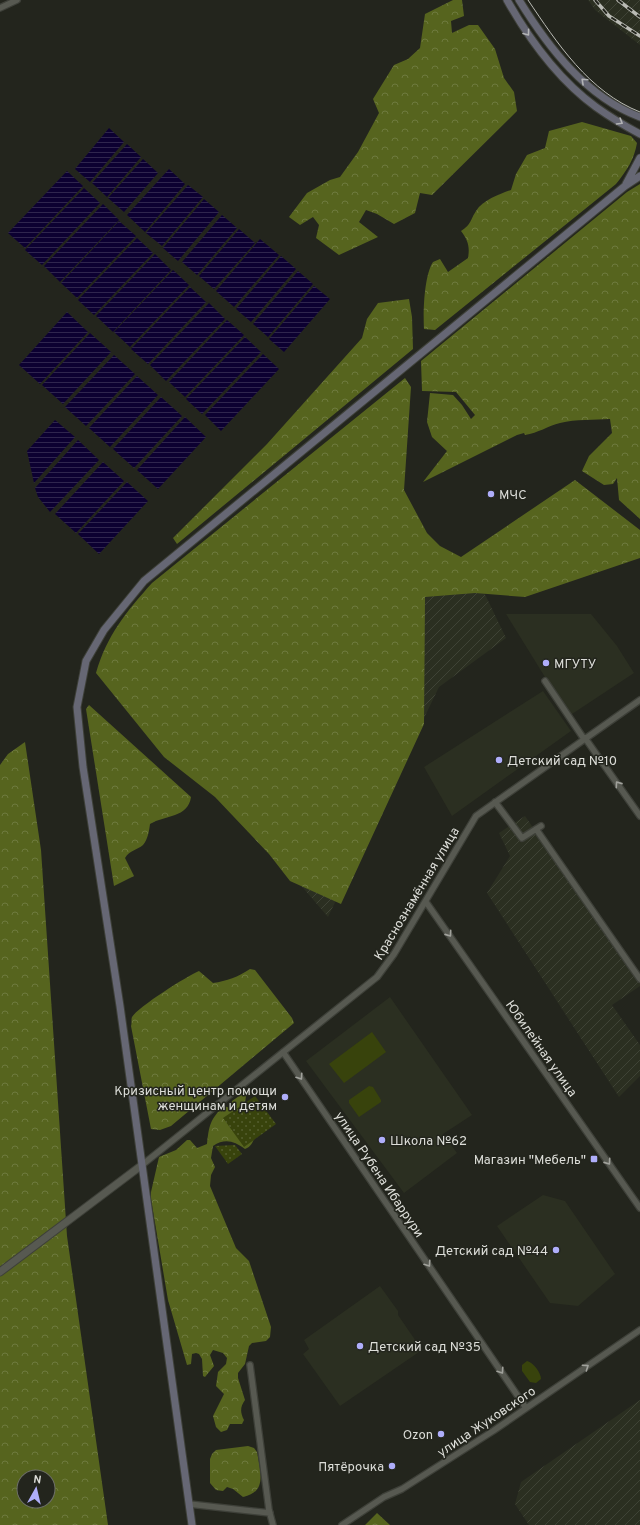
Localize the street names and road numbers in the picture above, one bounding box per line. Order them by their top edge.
street label: Краснознамённая улица [372,825,464,963]
street label: Юбилейная улица [501,998,580,1100]
street label: улица Рубена Ибаррури [330,1109,426,1241]
street label: улица Жуковского [435,1384,539,1461]

